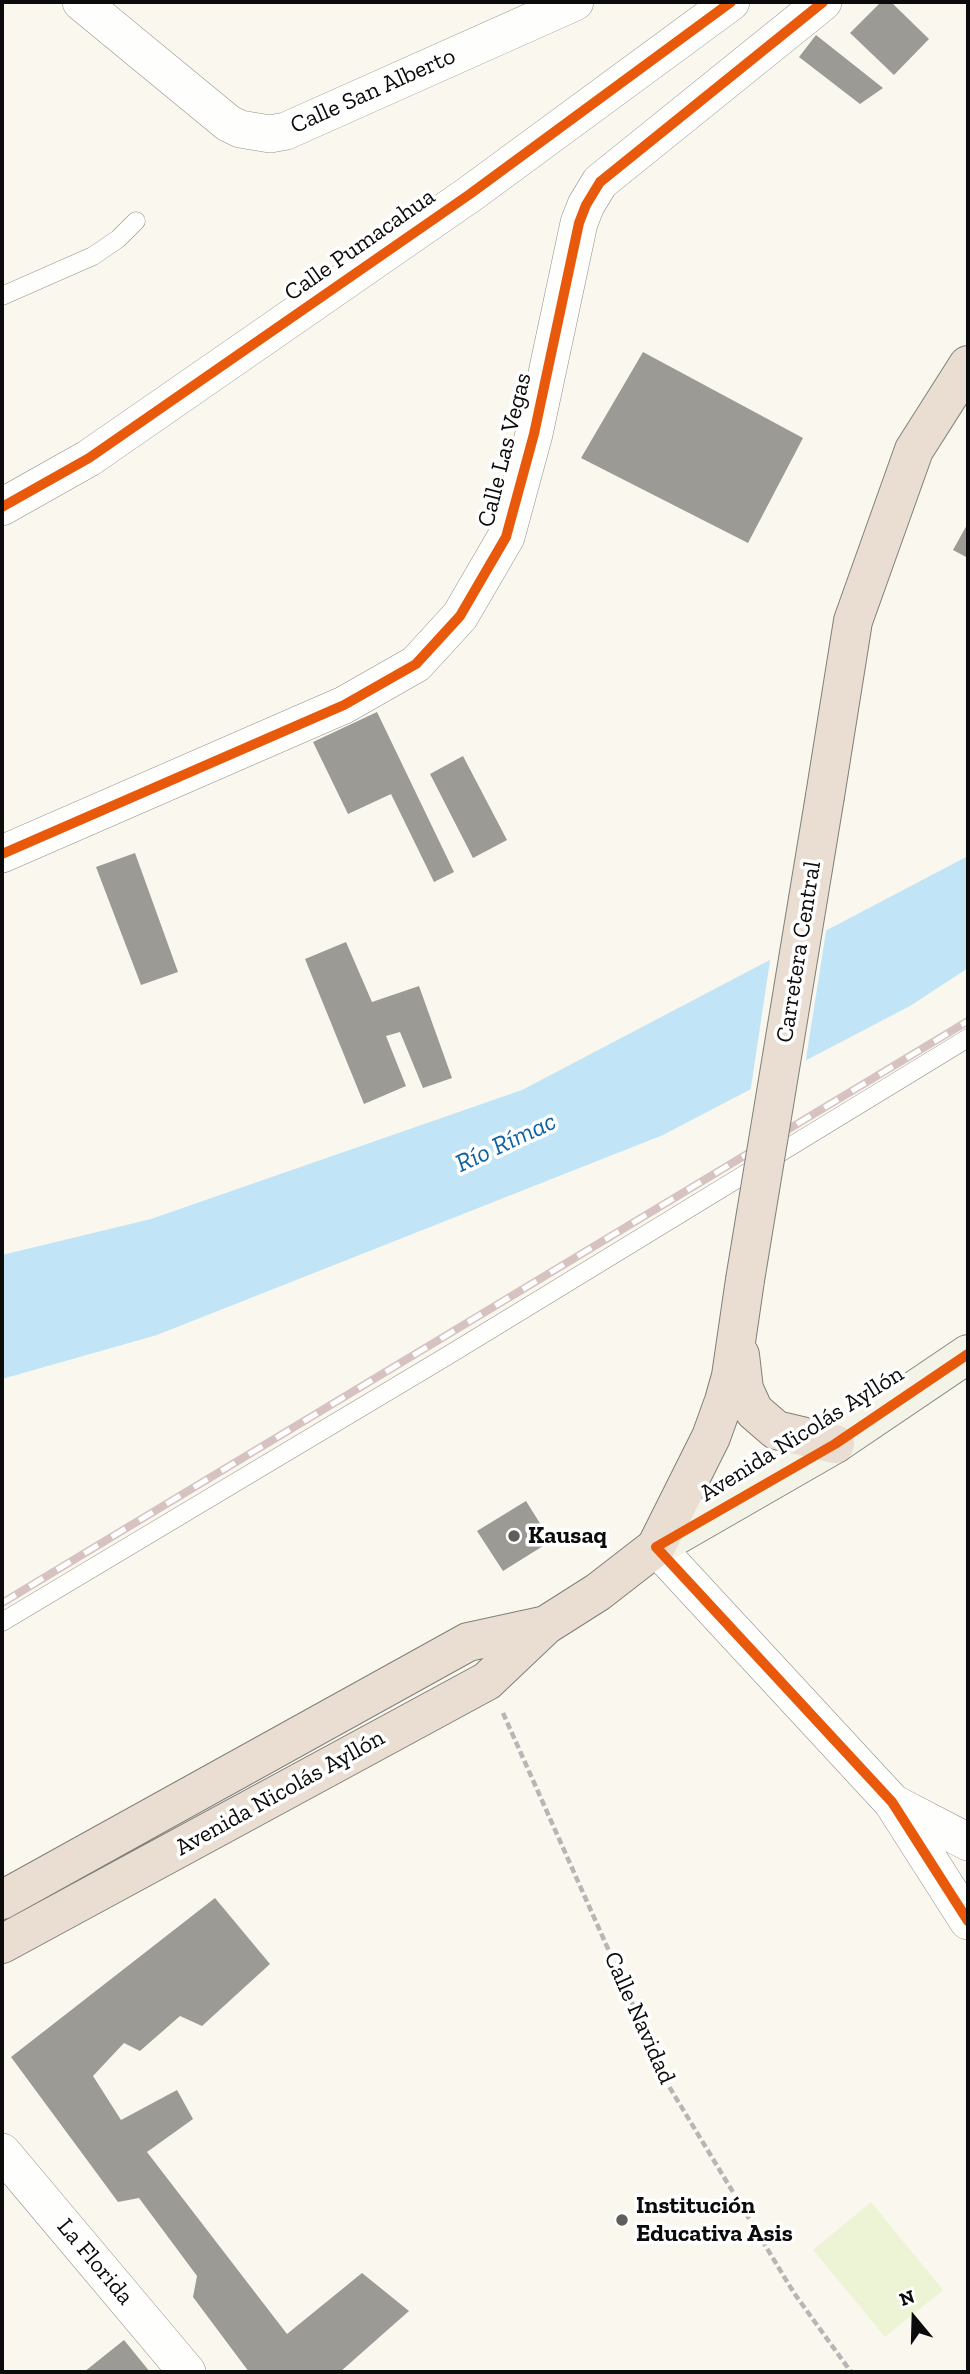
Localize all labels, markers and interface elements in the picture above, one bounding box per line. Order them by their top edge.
street label: Calle San Alberto [286,42,460,140]
street label: Calle Pumacahua [279,182,441,308]
street label: Calle Las Vegas [472,370,538,530]
street label: Carretera Central [770,859,828,1045]
water label: Río Rímac [451,1106,561,1180]
street label: Avenida Nicolás Ayllón [695,1360,909,1508]
place label: Kausaq [528,1522,607,1550]
marker: Kausaq [506,1528,522,1544]
street label: Avenida Nicolás Ayllón [170,1723,390,1863]
street label: Calle Navidad [597,1947,681,2089]
place label: Institución Educativa Asis [636,2192,793,2248]
marker: Institución Educativa Asis [614,2212,630,2228]
street label: La Florida [51,2213,139,2311]
north arrow [879,2283,949,2353]
text: N [896,2284,918,2311]

